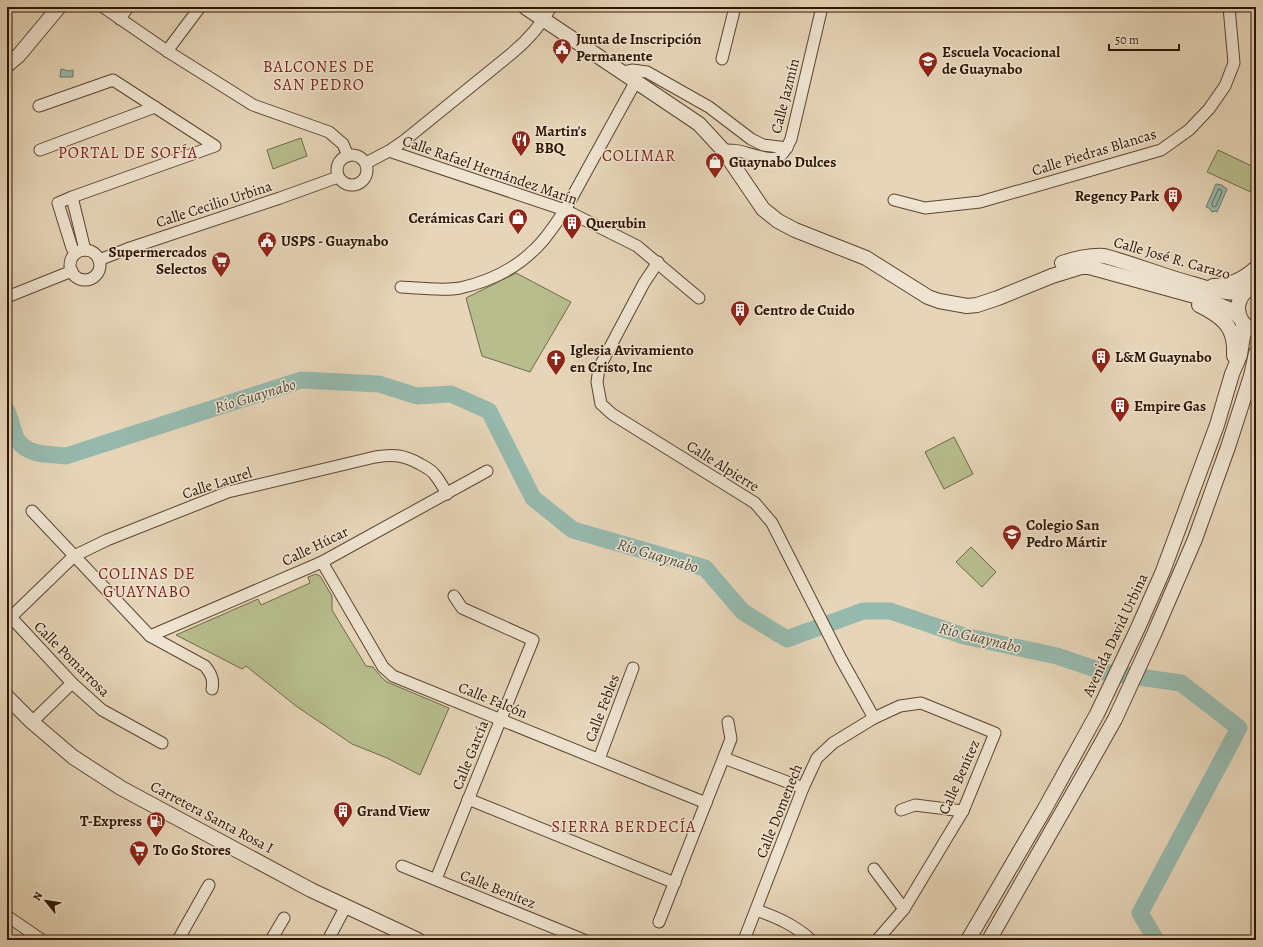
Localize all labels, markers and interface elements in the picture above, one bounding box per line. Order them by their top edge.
scale bar [1109,26,1179,52]
place label: Junta de Inscripción Permanente [576,29,702,66]
text: 50 m [1115,32,1139,48]
public building icon: Junta de Inscripción Permanente [551,37,573,65]
place label: Escuela Vocacional de Guaynabo [942,42,1060,79]
school or university icon: Escuela Vocacional de Guaynabo [917,50,939,78]
district label: BALCONES DE SAN PEDRO [263,56,375,96]
street label: Calle Jazmín [766,56,804,136]
place label: Martin's BBQ [535,121,587,158]
street label: Calle Piedras Blancas [1029,124,1159,180]
restaurant icon: Martin's BBQ [510,129,532,157]
street label: Calle Rafael Hernández Marín [400,131,580,209]
district label: PORTAL DE SOFÍA [58,142,198,164]
district label: COLIMAR [602,145,676,167]
shop icon: Guaynabo Dulces [704,151,726,179]
place label: Guaynabo Dulces [729,152,836,172]
street label: Calle Cecilio Urbina [153,176,275,232]
building icon: Regency Park [1162,185,1184,213]
place label: Regency Park [1075,186,1159,206]
shop icon: Cerámicas Cari [507,207,529,235]
place label: Cerámicas Cari [409,208,505,228]
building icon: Querubin [561,212,583,240]
place label: Querubin [586,213,647,233]
public building icon: USPS - Guaynabo [256,230,278,258]
place label: USPS - Guaynabo [281,231,389,251]
street label: Calle José R. Carazo [1111,232,1233,284]
place label: Supermercados Selectos [109,242,207,279]
supermarket icon: Supermercados Selectos [210,250,232,278]
building icon: Centro de Cuido [729,299,751,327]
place label: Centro de Cuido [754,300,855,320]
place label: Iglesia Avivamiento en Cristo, Inc [570,340,694,377]
building icon: L&M Guaynabo [1090,346,1112,374]
place label: L&M Guaynabo [1115,347,1212,367]
church icon: Iglesia Avivamiento en Cristo, Inc [545,348,567,376]
water label: Río Guaynabo [212,373,299,419]
building icon: Empire Gas [1109,395,1131,423]
place label: Empire Gas [1134,396,1206,416]
street label: Calle Alpierre [683,436,763,496]
street label: Calle Laurel [180,462,255,504]
place label: Colegio San Pedro Mártir [1026,515,1107,552]
street label: Calle Húcar [278,521,352,571]
school or university icon: Colegio San Pedro Mártir [1001,523,1023,551]
water label: Río Guaynabo [614,533,701,579]
district label: COLINAS DE GUAYNABO [98,563,196,603]
street label: Avenida David Urbina [1077,570,1152,701]
street label: Calle Pomarrosa [30,617,114,701]
water label: Río Guaynabo [936,617,1023,659]
street label: Calle Febles [580,671,624,745]
street label: Calle Falcón [455,677,531,723]
street label: Calle García [447,717,493,793]
street label: Calle Benítez [934,736,984,818]
street label: Calle Domenech [751,761,807,861]
street label: Carretera Santa Rosa I [147,776,277,858]
building icon: Grand View [332,800,354,828]
place label: Grand View [357,801,431,821]
fuel station icon: T-Express [145,810,167,838]
place label: T-Express [80,811,142,831]
district label: SIERRA BERDECÍA [552,816,696,838]
supermarket icon: To Go Stores [128,839,150,867]
place label: To Go Stores [153,840,231,860]
street label: Calle Benítez [457,865,539,913]
north arrow [26,881,66,921]
text: N [29,889,46,903]

